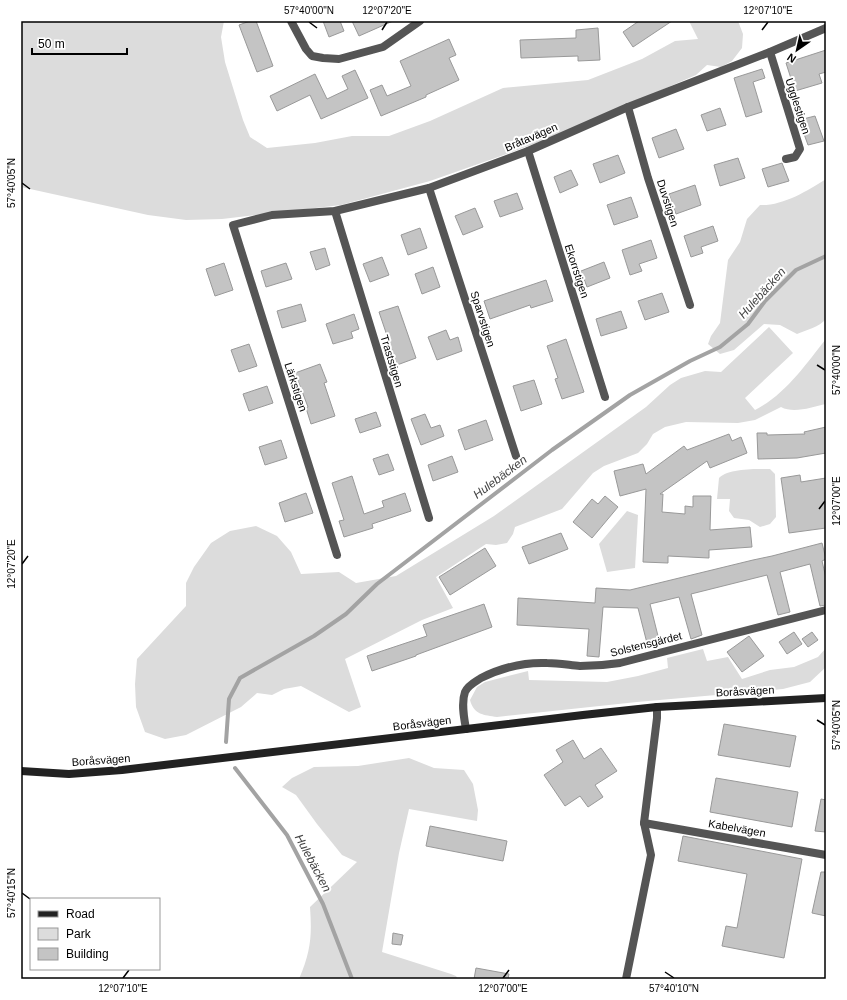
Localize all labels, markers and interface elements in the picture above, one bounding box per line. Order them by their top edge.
text: 57°40'00"N [284,5,334,16]
text: 12°07'20"E [362,5,412,16]
text: 12°07'10"E [743,5,793,16]
scale bar [32,30,127,56]
north arrow [777,30,817,70]
text: 50 m [38,37,65,51]
text: N [785,51,798,65]
street label: Ugglestigen [783,77,813,135]
street label: Bråtavägen [503,120,559,154]
text: 57°40'05"N [6,158,17,208]
street label: Duvstigen [655,178,681,228]
street label: Ekorrstigen [563,243,591,299]
water label: Hulebäcken [736,265,789,321]
street label: Sparvstigen [468,290,498,348]
street label: Traststigen [378,333,406,389]
text: 57°40'00"N [831,345,842,395]
street label: Lärkstigen [282,361,310,413]
water label: Hulebäcken [470,452,530,502]
text: 12°07'00"E [831,476,842,526]
text: 12°07'20"E [6,539,17,589]
street label: Solstensgärdet [609,629,683,659]
street label: Boråsvägen [715,683,775,699]
text: 57°40'05"N [831,700,842,750]
street label: Boråsvägen [392,713,452,733]
street label: Boråsvägen [71,752,131,768]
street label: Kabelvägen [707,817,767,839]
water label: Hulebäcken [292,832,334,895]
text: 57°40'15"N [6,868,17,918]
legend [30,898,160,970]
text: Road [66,907,95,921]
text: Park [66,927,92,941]
text: Building [66,947,109,961]
text: 12°07'10"E [98,983,148,994]
text: 12°07'00"E [478,983,528,994]
text: 57°40'10"N [649,983,699,994]

